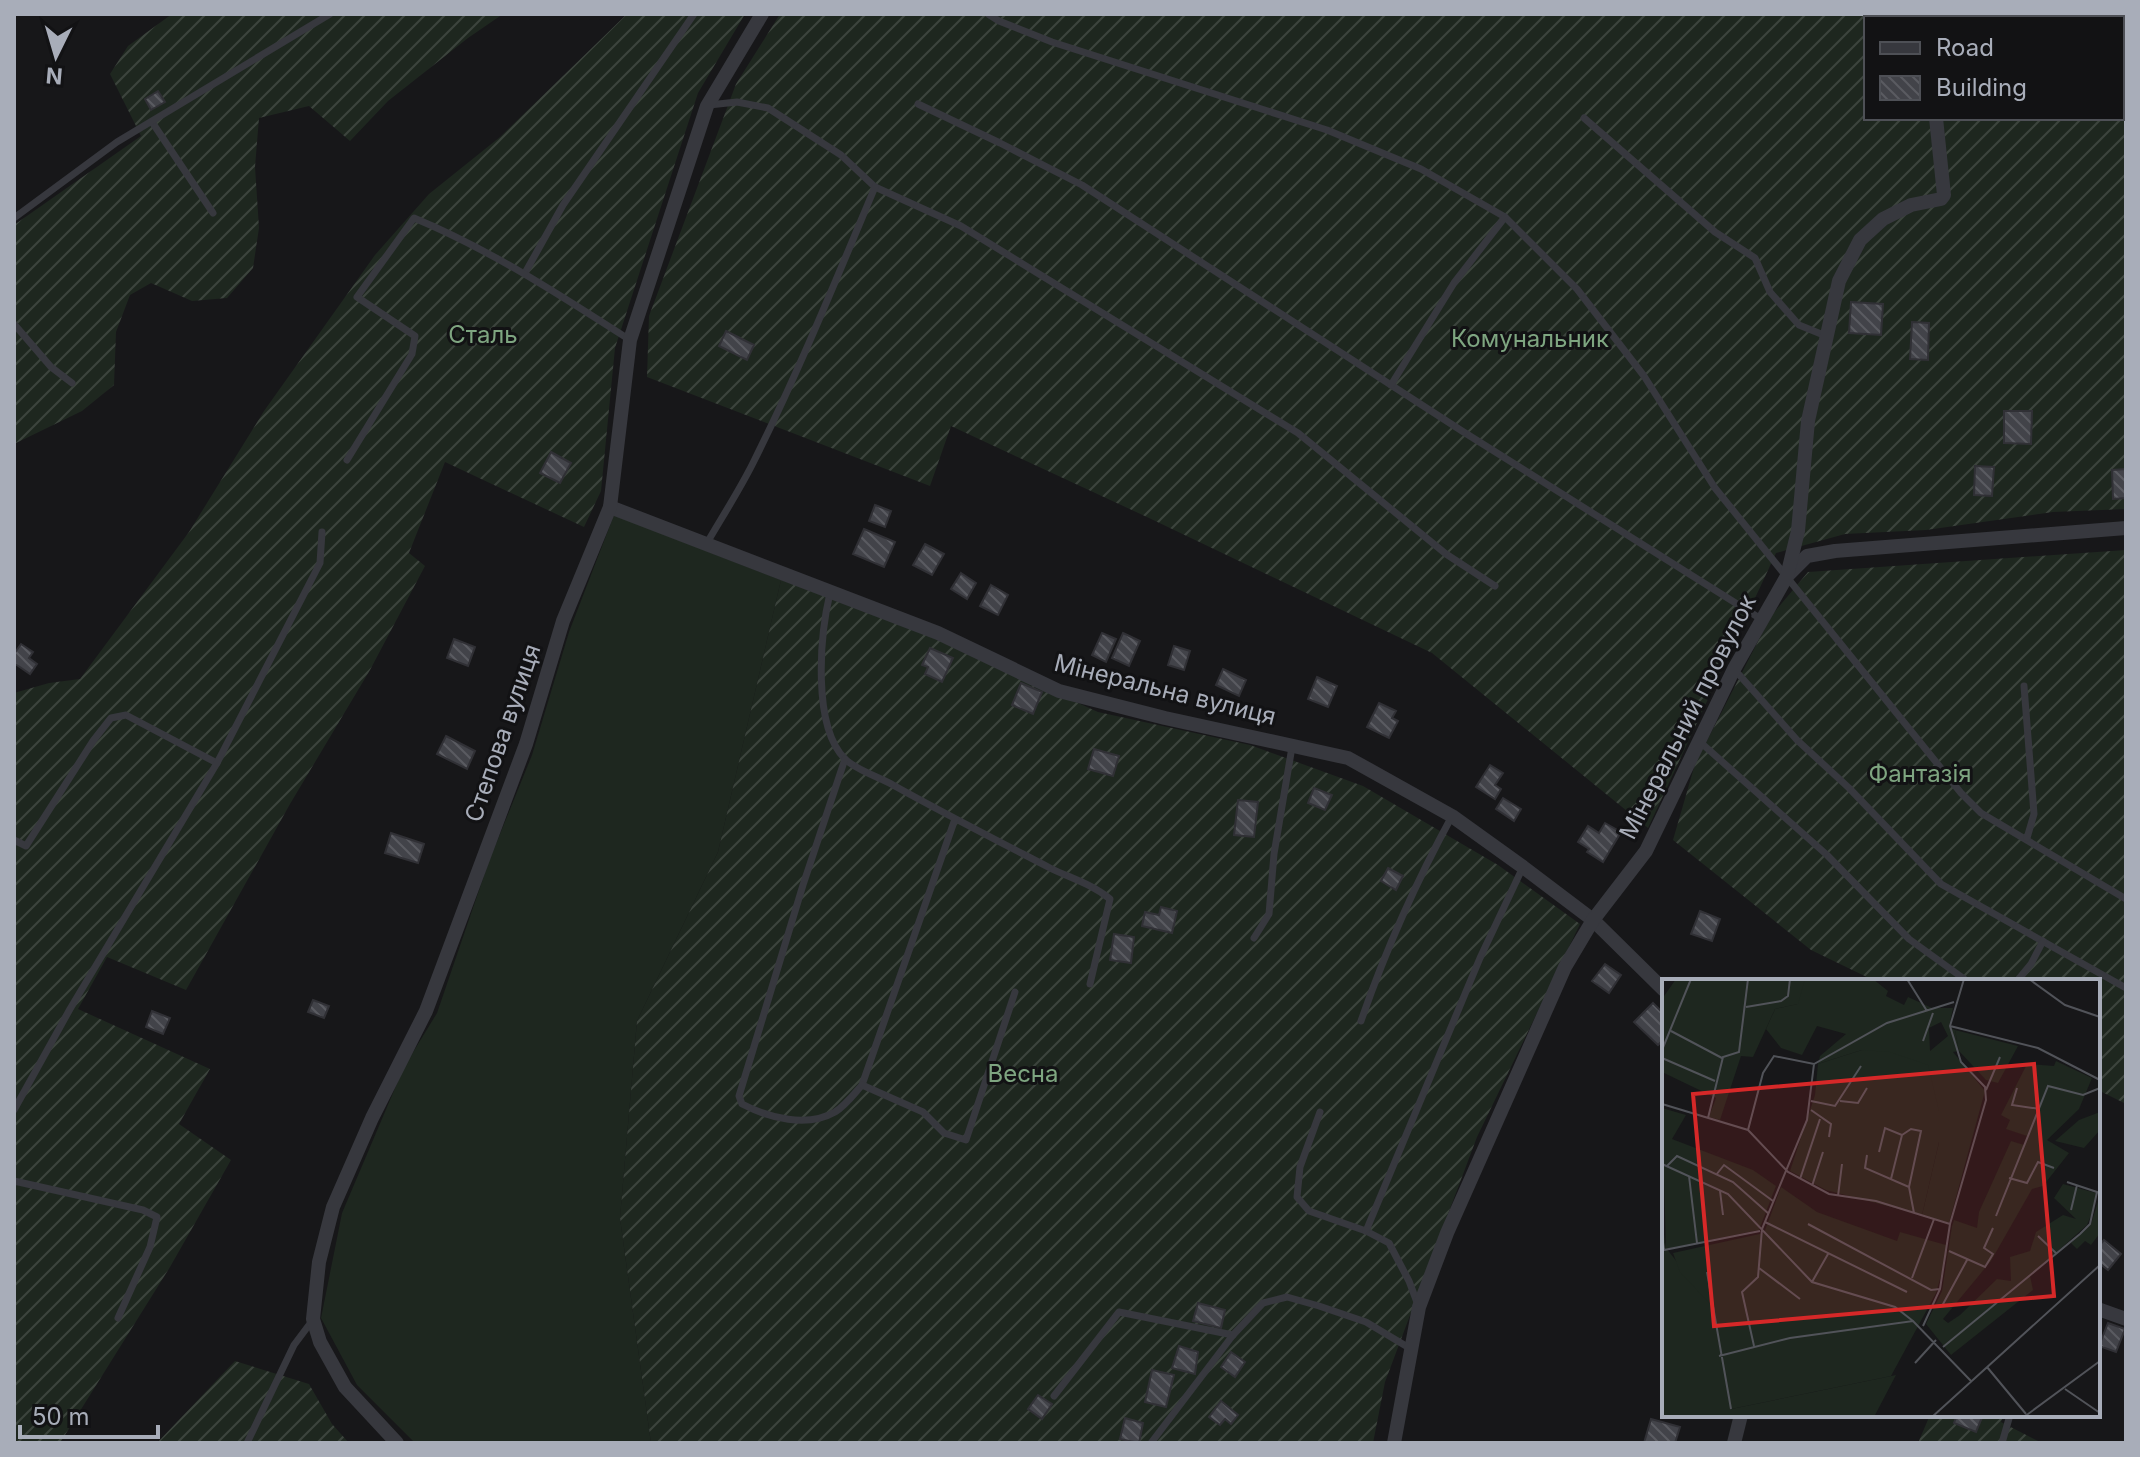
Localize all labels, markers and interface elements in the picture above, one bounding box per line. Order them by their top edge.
north arrow [16,16,96,96]
legend [1864,16,2124,120]
text: Road [1936,33,1994,62]
text: N [45,62,64,90]
text: Building [1936,73,2027,102]
park label: Сталь [448,320,518,349]
park label: Комунальник [1451,324,1609,353]
street label: Мінеральний провулок [1613,589,1762,844]
street label: Степова вулиця [459,640,547,826]
street label: Мінеральна вулиця [1051,648,1279,731]
park label: Фантазія [1868,759,1972,788]
inset map [1662,979,2100,1417]
park label: Весна [987,1059,1059,1088]
scale bar [20,1389,158,1439]
text: 50 m [32,1402,90,1431]

